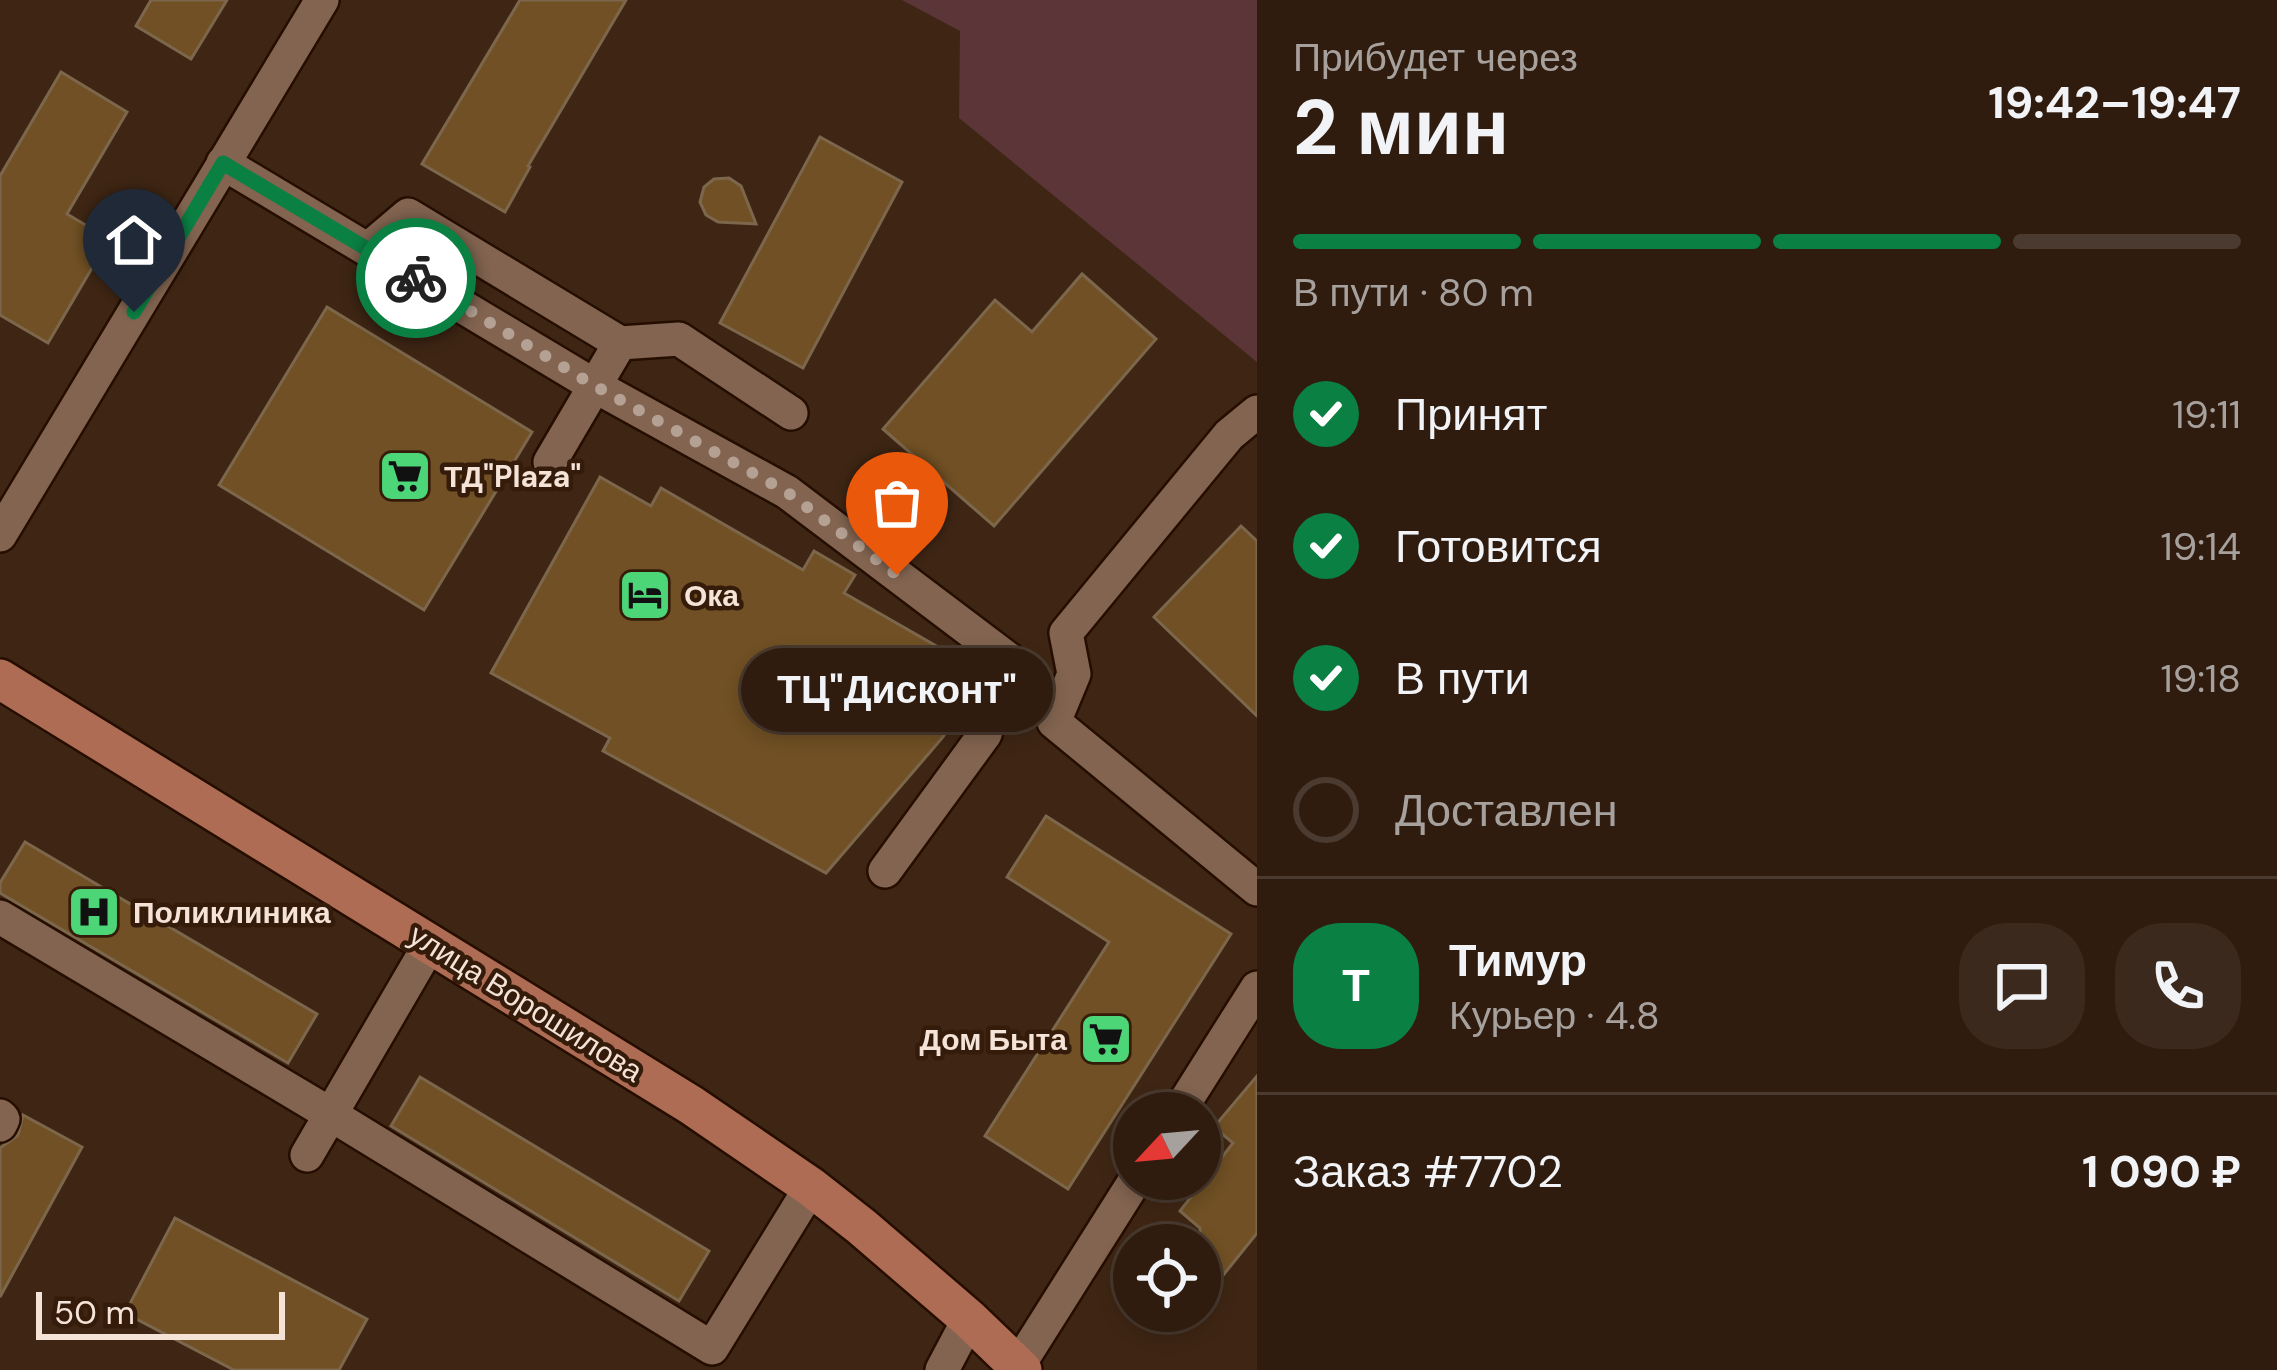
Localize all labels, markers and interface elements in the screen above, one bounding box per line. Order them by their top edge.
text: Прибудет через [1293,32,1578,83]
text: 19:42–19:47 [1988,73,2241,132]
text: 2 мин [1293,77,1509,178]
pin [83,189,185,312]
icon: home [101,207,167,273]
courier [356,218,476,338]
icon: bike [383,245,449,311]
text: В пути · 80 m [1293,267,1534,318]
icon: check [1293,381,1359,447]
text: Принят [1395,385,1547,444]
text: 19:11 [2172,389,2241,440]
supermarket icon: ТД"Plaza" [377,448,433,504]
pin [846,452,948,575]
place label: ТД"Plaza" [444,457,581,496]
icon: bag [864,470,930,536]
icon: check [1293,513,1359,579]
text: Готовится [1395,517,1602,576]
text: 19:14 [2161,521,2241,572]
hotel icon: Ока [617,567,673,623]
place label: Ока [684,576,739,615]
icon: check [1293,645,1359,711]
callout: ТЦ"Дисконт" [741,647,1053,731]
text: В пути [1395,649,1530,708]
text: 19:18 [2161,653,2241,704]
text: ТЦ"Дисконт" [777,664,1017,715]
text: Доставлен [1395,781,1618,840]
hospital icon: Поликлиника [66,884,122,940]
place label: Поликлиника [133,893,331,932]
street label: улица Ворошилова [402,915,650,1091]
button: chat [1959,923,2085,1049]
button: phone [2115,923,2241,1049]
text: Тимур [1449,931,1587,990]
text: Т [1342,956,1370,1015]
text: Курьер · 4.8 [1449,990,1660,1041]
supermarket icon: Дом Быта [1078,1011,1134,1067]
place label: Дом Быта [920,1020,1067,1059]
north arrow [1113,1092,1221,1200]
map controls [1113,1092,1221,1332]
text: Заказ #7702 [1293,1142,1563,1201]
text: 1 090 ₽ [2082,1142,2241,1201]
button: locate [1113,1224,1221,1332]
scale bar [36,1286,285,1339]
text: 50 m [54,1291,135,1334]

